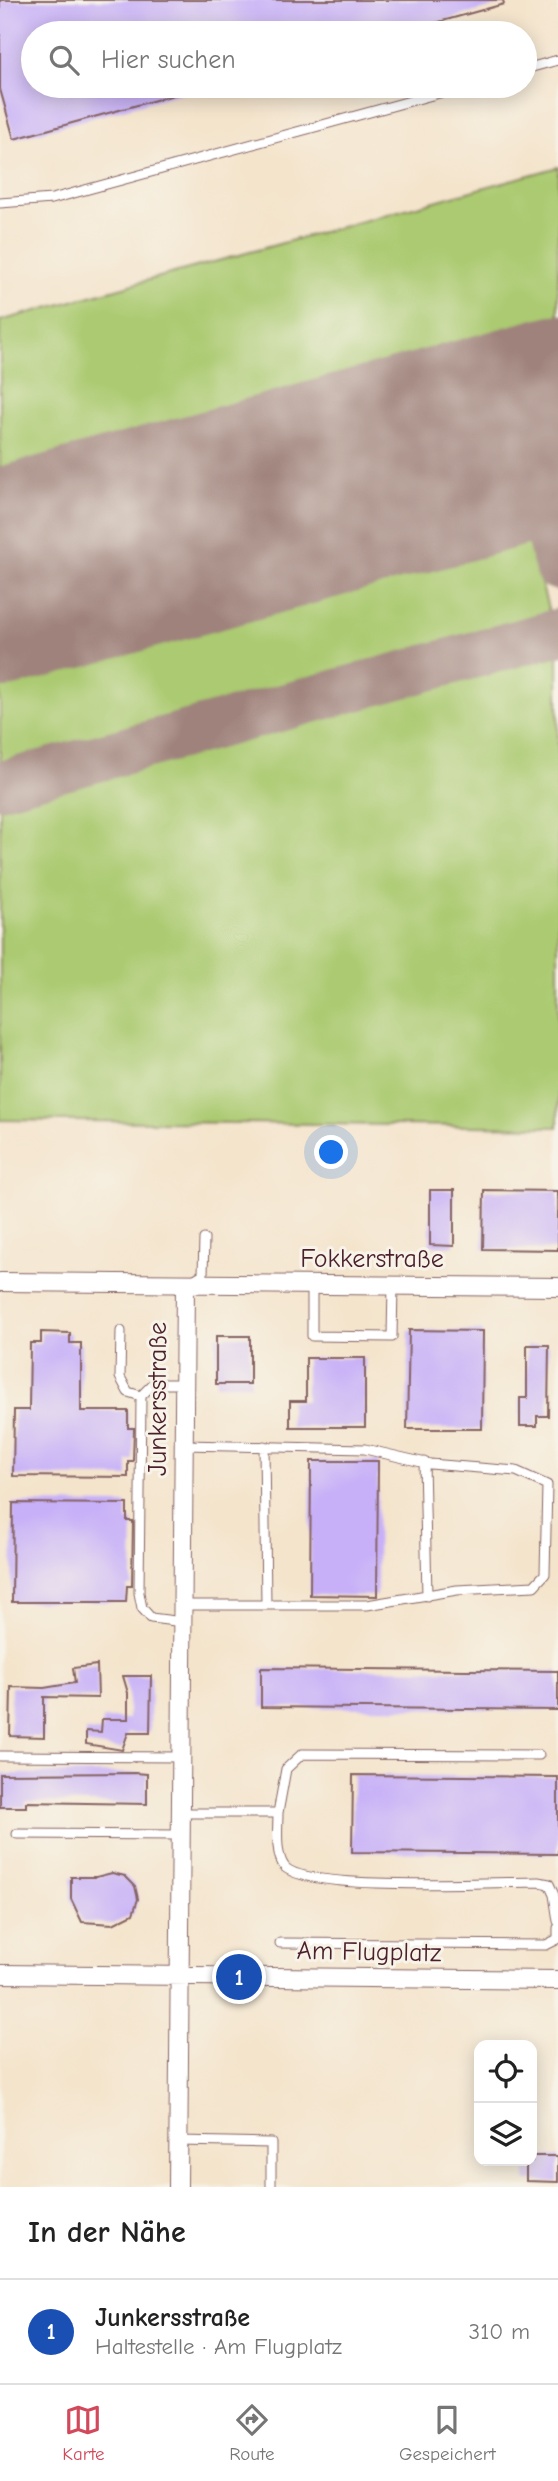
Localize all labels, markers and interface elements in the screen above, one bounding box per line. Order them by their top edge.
search box [21,21,537,98]
icon: search [45,41,83,79]
text: Hier suchen [101,45,236,75]
your location [314,1135,348,1169]
street label: Fokkerstraße [300,1244,444,1274]
street label: Junkersstraße [143,1322,173,1476]
street label: Am Flugplatz [296,1936,442,1968]
pin: 1 [216,1951,262,2003]
map controls [474,2040,537,2166]
button: locate [474,2040,537,2103]
button: layers [474,2103,537,2166]
text: In der Nähe [28,2215,186,2250]
text: Junkersstraße [95,2303,250,2333]
text: 1 [46,2318,56,2345]
text: 310 m [469,2318,530,2345]
text: Haltestelle · Am Flugplatz [95,2333,342,2360]
tab: Karte [62,2401,105,2465]
tab: Route [229,2401,274,2465]
tab: Gespeichert [399,2401,496,2465]

